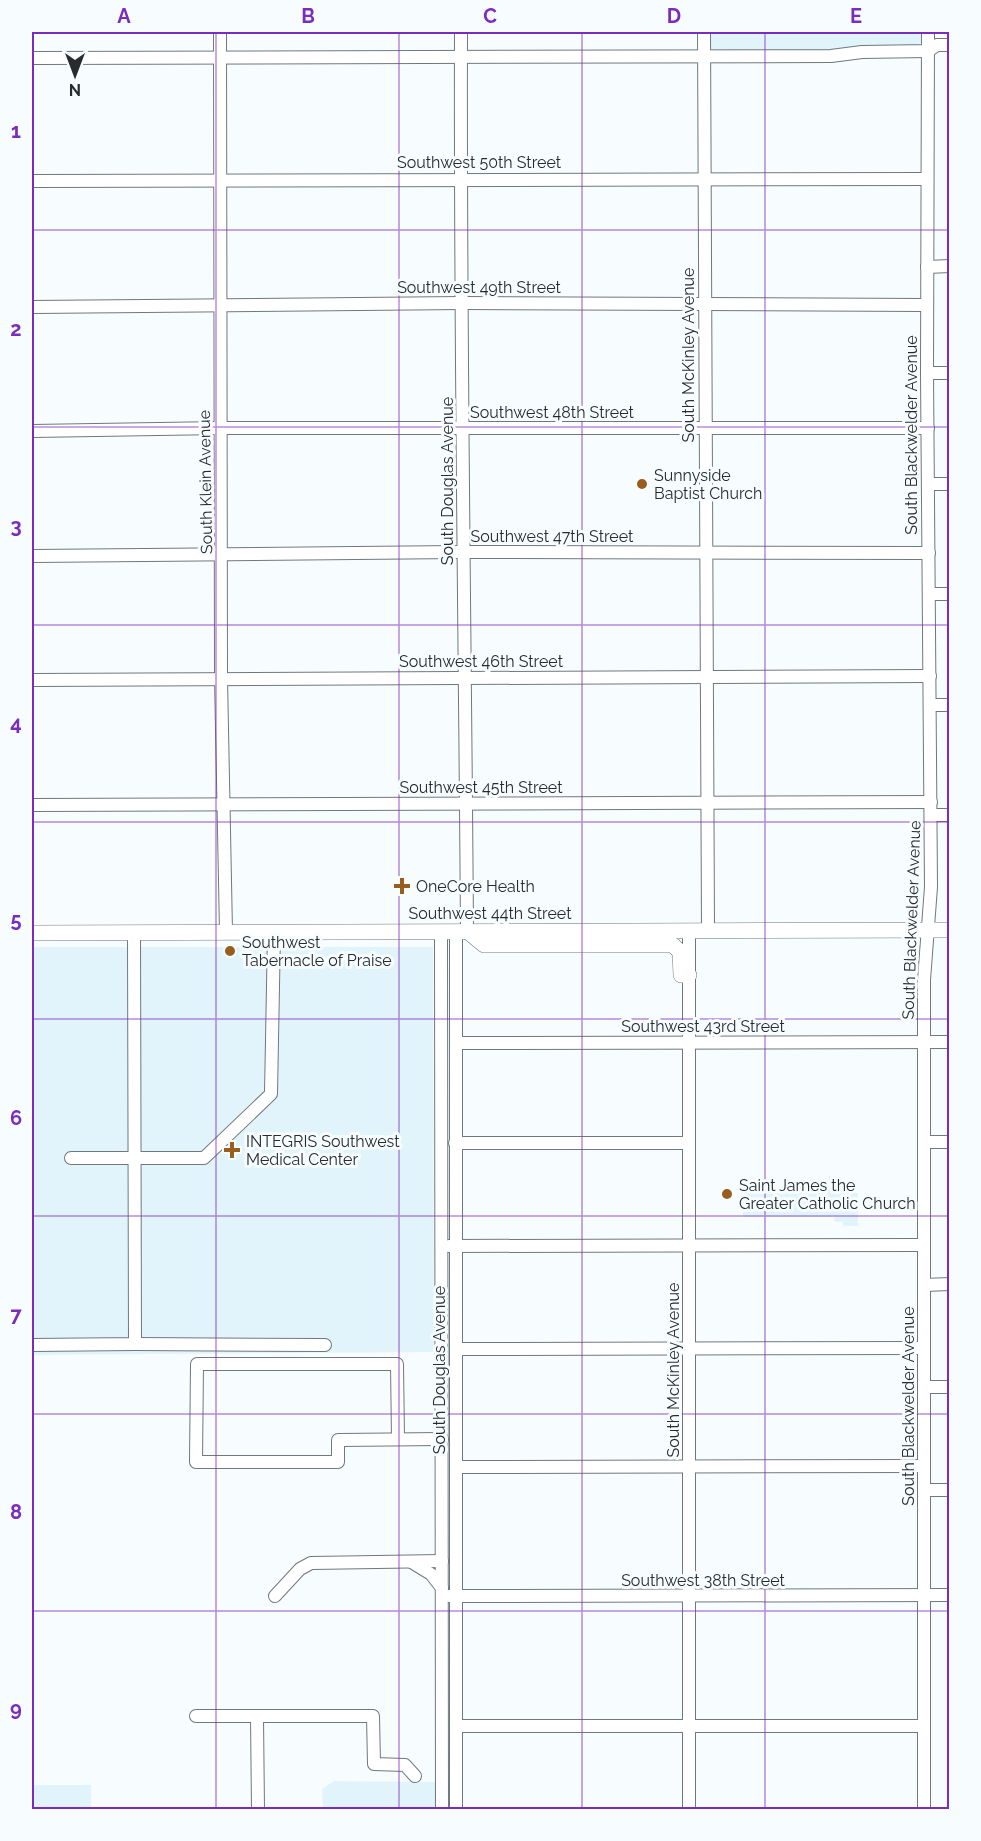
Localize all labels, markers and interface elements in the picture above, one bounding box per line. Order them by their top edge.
text: A [117,4,131,28]
text: B [301,4,315,28]
text: C [483,4,497,28]
text: D [667,4,681,28]
text: E [850,4,862,28]
north arrow [45,45,105,105]
text: N [69,80,81,99]
text: 1 [11,119,21,143]
street label: Southwest 50th Street [397,153,562,172]
street label: South McKinley Avenue [679,268,698,442]
street label: Southwest 49th Street [397,278,562,297]
text: 2 [10,317,22,341]
street label: South Blackwelder Avenue [902,335,921,535]
street label: South Douglas Avenue [438,397,457,565]
street label: Southwest 48th Street [470,403,635,422]
street label: South Klein Avenue [195,410,216,554]
place label: Sunnyside Baptist Church [654,466,762,503]
marker: Sunnyside Baptist Church [635,477,649,491]
text: 3 [10,514,22,538]
street label: Southwest 47th Street [471,527,634,546]
street label: Southwest 46th Street [399,652,564,671]
text: 4 [10,711,22,735]
street label: Southwest 45th Street [399,778,563,797]
street label: South Blackwelder Avenue [899,820,924,1020]
marker: OneCore Health [393,877,411,895]
place label: OneCore Health [416,877,535,896]
street label: Southwest 44th Street [408,904,572,923]
text: 5 [10,908,22,932]
place label: Southwest Tabernacle of Praise [242,933,392,970]
marker: Southwest Tabernacle of Praise [223,944,237,958]
street label: Southwest 43rd Street [621,1017,785,1036]
text: 6 [10,1106,22,1130]
place label: INTEGRIS Southwest Medical Center [246,1132,400,1169]
marker: INTEGRIS Southwest Medical Center [223,1141,241,1159]
place label: Saint James the Greater Catholic Church [739,1176,916,1213]
marker: Saint James the Greater Catholic Church [720,1187,734,1201]
street label: South McKinley Avenue [664,1283,683,1457]
street label: South Douglas Avenue [430,1286,449,1454]
text: 7 [10,1303,22,1327]
street label: South Blackwelder Avenue [899,1306,918,1506]
text: 8 [10,1500,22,1524]
street label: Southwest 38th Street [621,1571,785,1590]
text: 9 [10,1697,22,1721]

